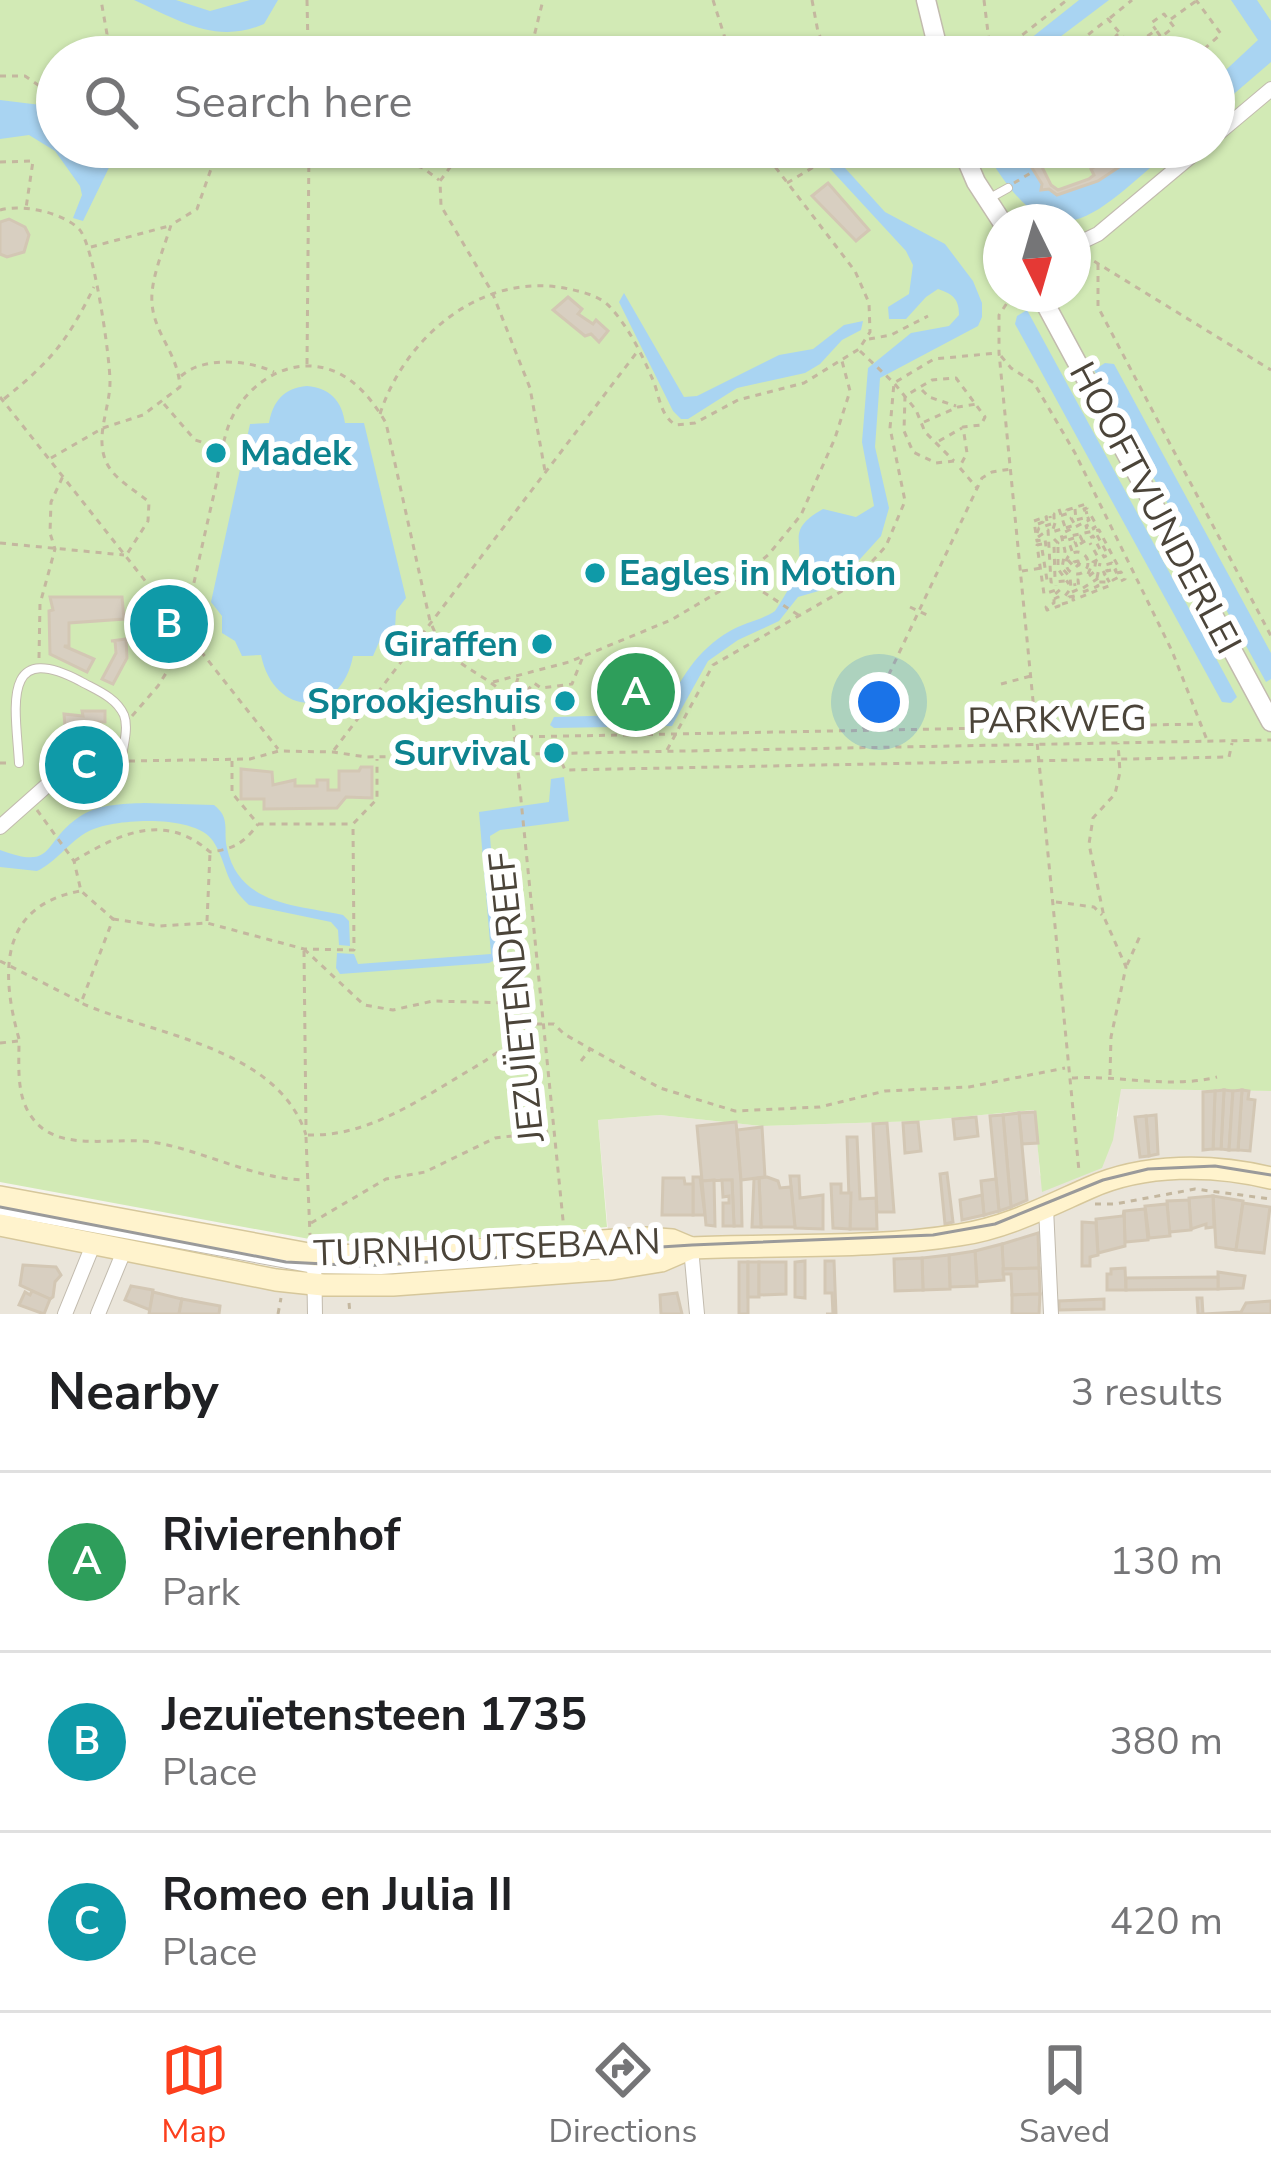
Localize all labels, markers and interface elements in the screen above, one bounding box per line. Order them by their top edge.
search box [36,36,1235,168]
icon: search [78,69,144,135]
text: Search here [174,72,413,133]
north arrow [983,204,1091,312]
street label: HOOFTVUNDERLEI [1057,354,1253,662]
place label: Madek [240,429,352,478]
marker: Madek [203,440,229,466]
place label: Eagles in Motion [619,549,896,598]
marker: Eagles in Motion [582,560,608,586]
pin: B [130,579,208,669]
place label: Giraffen [383,620,518,669]
marker: Giraffen [529,631,555,657]
pin: A [597,647,675,737]
your location [849,672,909,732]
place label: Sprookjeshuis [307,677,541,726]
marker: Sprookjeshuis [552,688,578,714]
street label: PARKWEG [967,694,1147,746]
pin: C [45,720,123,810]
place label: Survival [393,729,531,778]
marker: Survival [541,740,567,766]
street label: JEZUÏETENDREEF [477,849,557,1146]
street label: TURNHOUTSEBAAN [313,1217,661,1279]
text: Nearby [48,1357,219,1427]
text: 3 results [1071,1366,1223,1419]
text: Rivierenhof [162,1505,400,1566]
text: A [72,1535,102,1588]
text: 130 m [1109,1535,1223,1588]
text: Park [162,1566,240,1619]
text: Jezuïetensteen 1735 [162,1685,587,1746]
text: B [74,1715,100,1768]
text: 380 m [1109,1715,1223,1768]
text: Place [162,1746,257,1799]
text: Romeo en Julia II [162,1865,513,1926]
text: C [74,1895,100,1948]
text: 420 m [1109,1895,1223,1948]
text: Place [162,1926,257,1979]
tab: Map [161,2037,227,2154]
tab: Directions [549,2037,697,2154]
tab: Saved [1019,2037,1110,2154]

